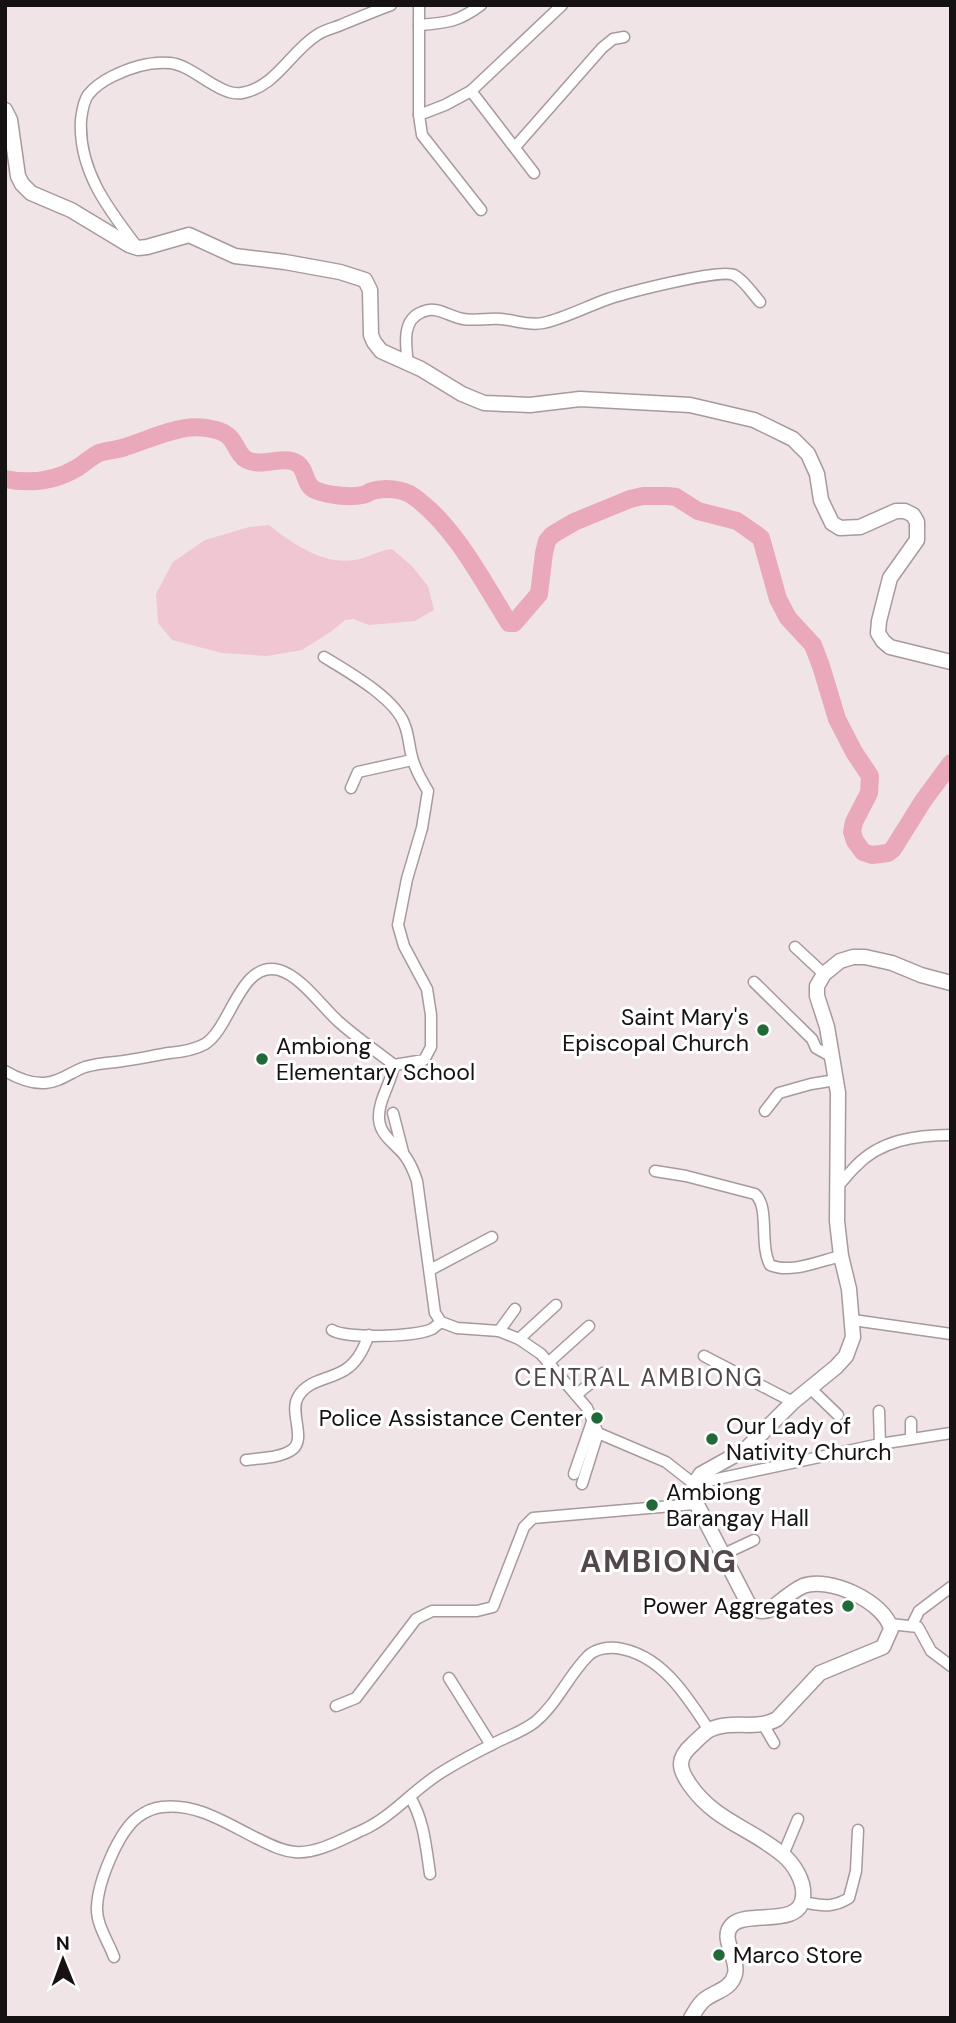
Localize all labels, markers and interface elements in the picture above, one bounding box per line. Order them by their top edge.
place label: Saint Mary's Episcopal Church [562,1002,749,1058]
marker: Saint Mary's Episcopal Church [755,1022,771,1038]
place label: Ambiong Elementary School [276,1031,475,1087]
marker: Ambiong Elementary School [254,1051,270,1067]
district label: CENTRAL AMBIONG [514,1362,764,1393]
place label: Police Assistance Center [319,1403,583,1433]
marker: Police Assistance Center [589,1410,605,1426]
place label: Our Lady of Nativity Church [726,1411,892,1467]
marker: Our Lady of Nativity Church [704,1431,720,1447]
place label: Ambiong Barangay Hall [666,1477,809,1533]
marker: Ambiong Barangay Hall [644,1497,660,1513]
district label: AMBIONG [580,1542,738,1581]
place label: Power Aggregates [643,1591,834,1621]
marker: Power Aggregates [840,1598,856,1614]
north arrow [28,1925,98,1995]
text: N [56,1931,70,1956]
place label: Marco Store [733,1940,863,1970]
marker: Marco Store [711,1947,727,1963]

